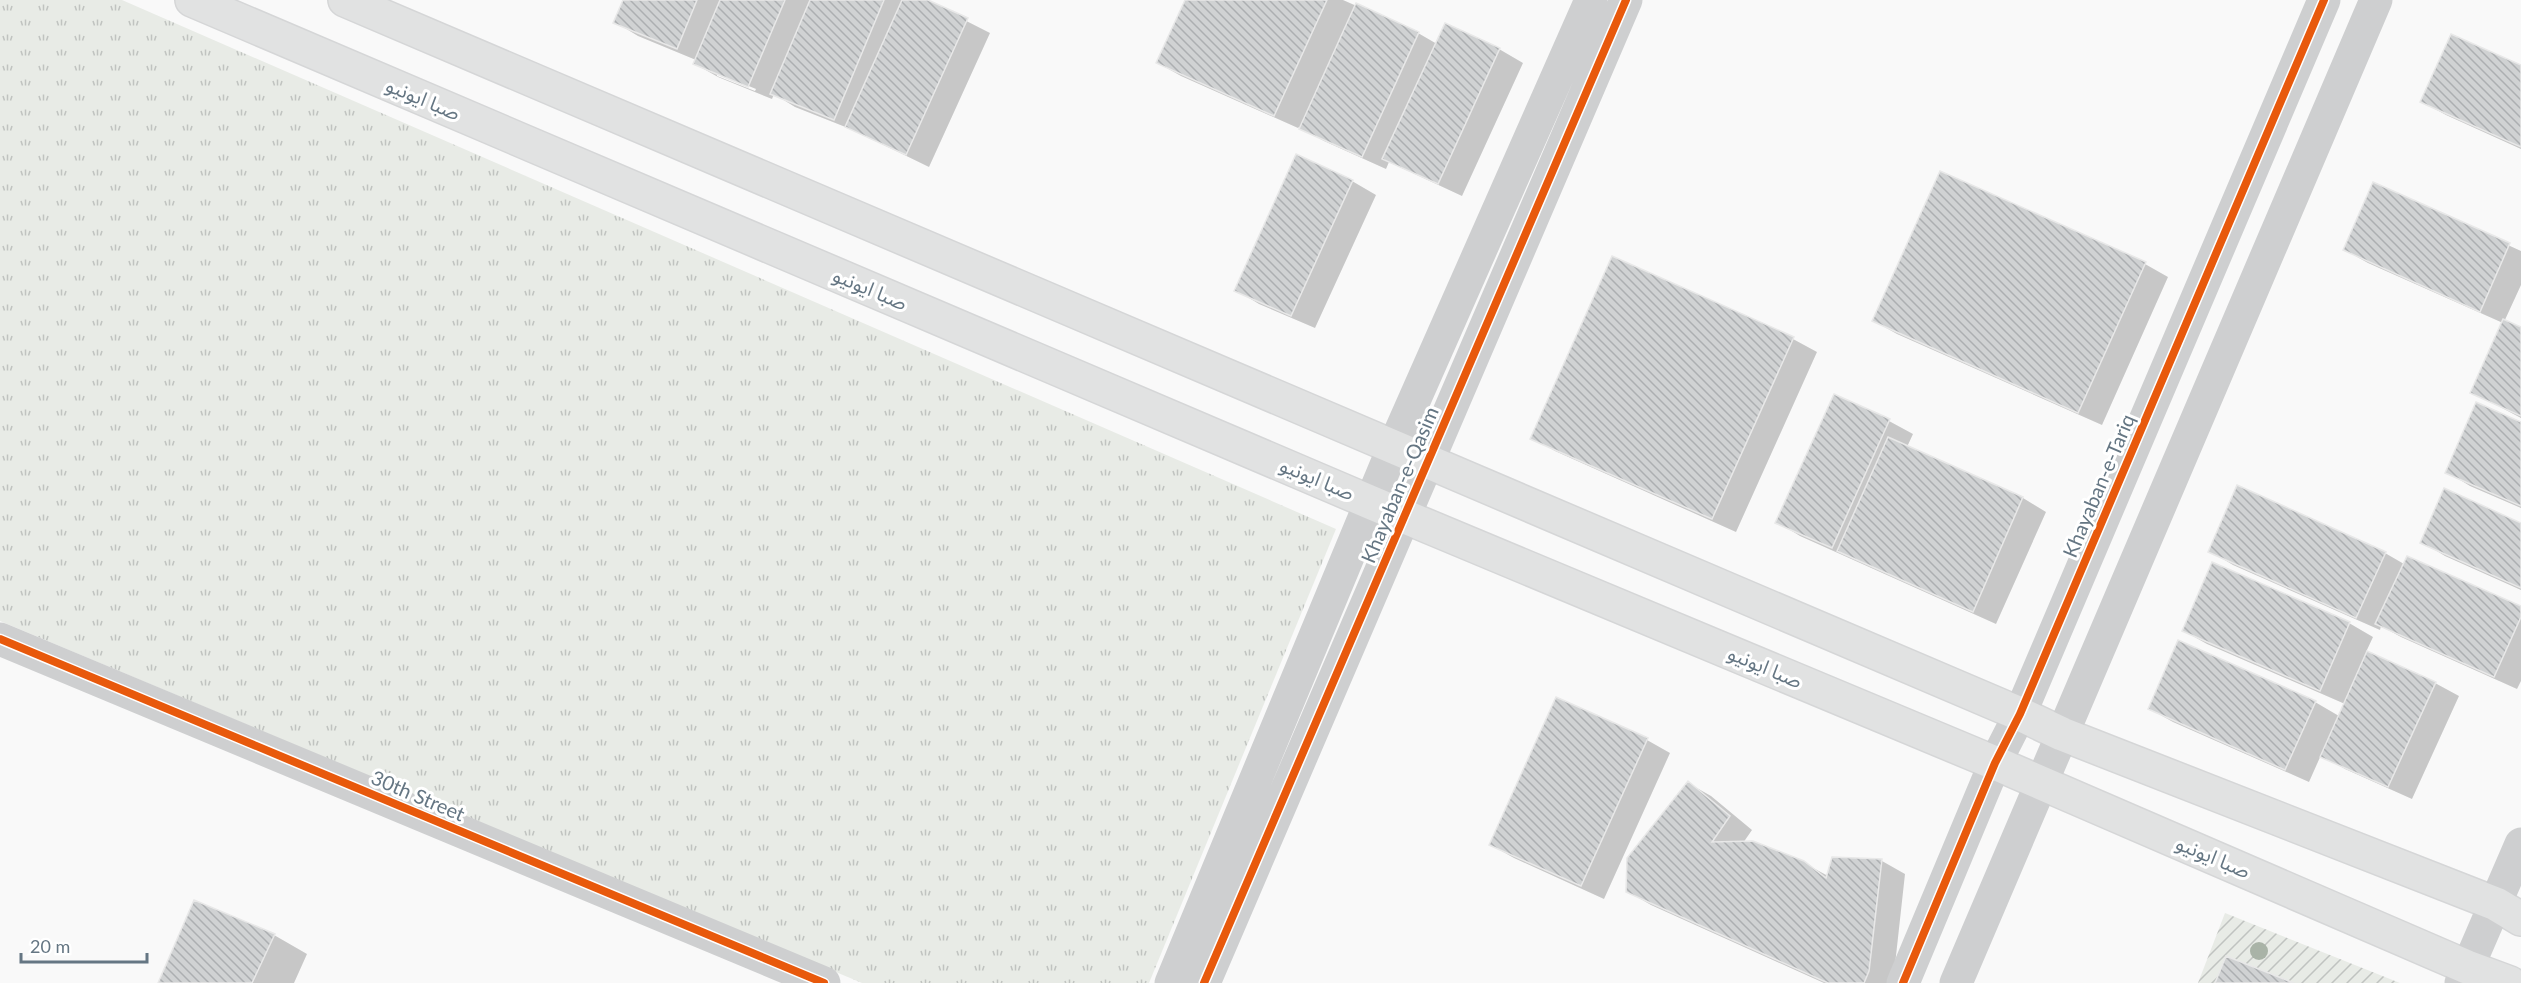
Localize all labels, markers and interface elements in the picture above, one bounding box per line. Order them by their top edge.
street label: صبا ایونیو [382,72,464,125]
street label: صبا ایونیو [829,262,911,315]
street label: Khayaban-e-Qasim [1355,403,1443,566]
street label: Khayaban-e-Tariq [2057,410,2139,561]
street label: صبا ایونیو [1276,452,1358,505]
street label: صبا ایونیو [1724,640,1806,693]
street label: 30th Street [368,765,469,826]
street label: صبا ایونیو [2172,830,2254,883]
scale bar [21,926,147,964]
text: 20 m [30,935,70,957]

